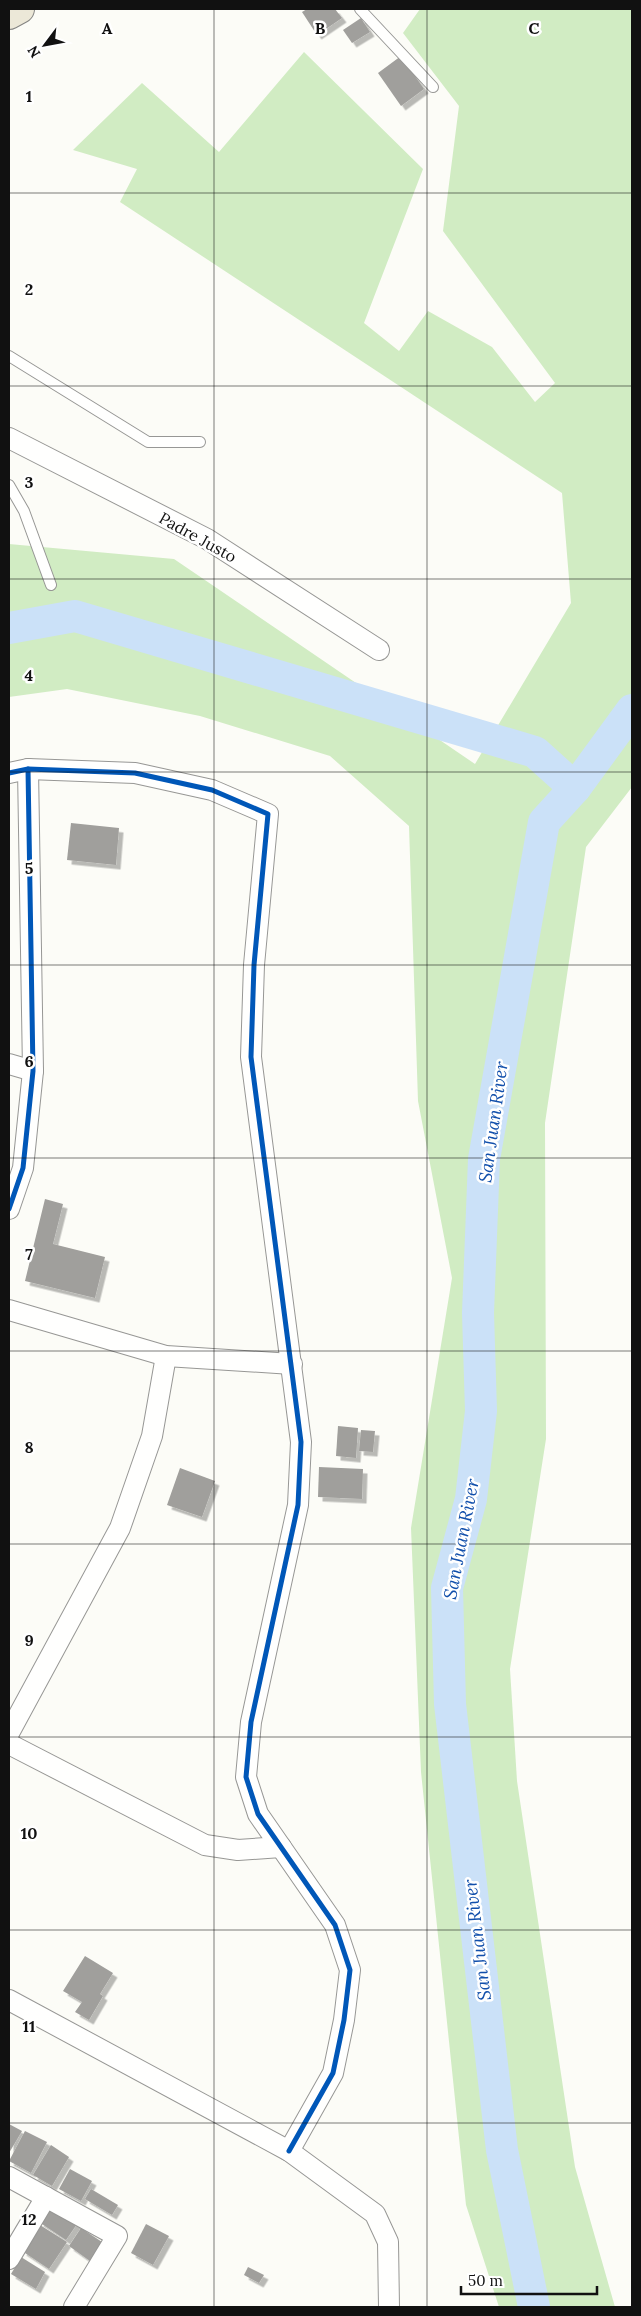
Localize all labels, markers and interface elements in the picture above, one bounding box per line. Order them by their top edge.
text: A [102,18,113,38]
text: B [315,18,326,38]
text: C [528,18,540,38]
north arrow [20,20,70,70]
text: N [23,42,44,61]
text: 1 [26,86,32,106]
text: 2 [25,279,33,299]
text: 3 [25,472,34,492]
street label: Padre Justo [156,508,240,566]
text: 4 [25,665,34,685]
text: 5 [25,858,34,878]
text: 6 [24,1051,34,1071]
water label: San Juan River [473,1059,513,1184]
text: 7 [25,1244,33,1264]
text: 8 [24,1437,34,1457]
water label: San Juan River [438,1476,484,1601]
text: 9 [24,1630,34,1650]
text: 10 [21,1823,37,1843]
water label: San Juan River [458,1877,496,2002]
text: 11 [23,2016,36,2036]
text: 12 [21,2209,37,2229]
scale bar [461,2264,597,2296]
text: 50 m [468,2271,503,2290]

